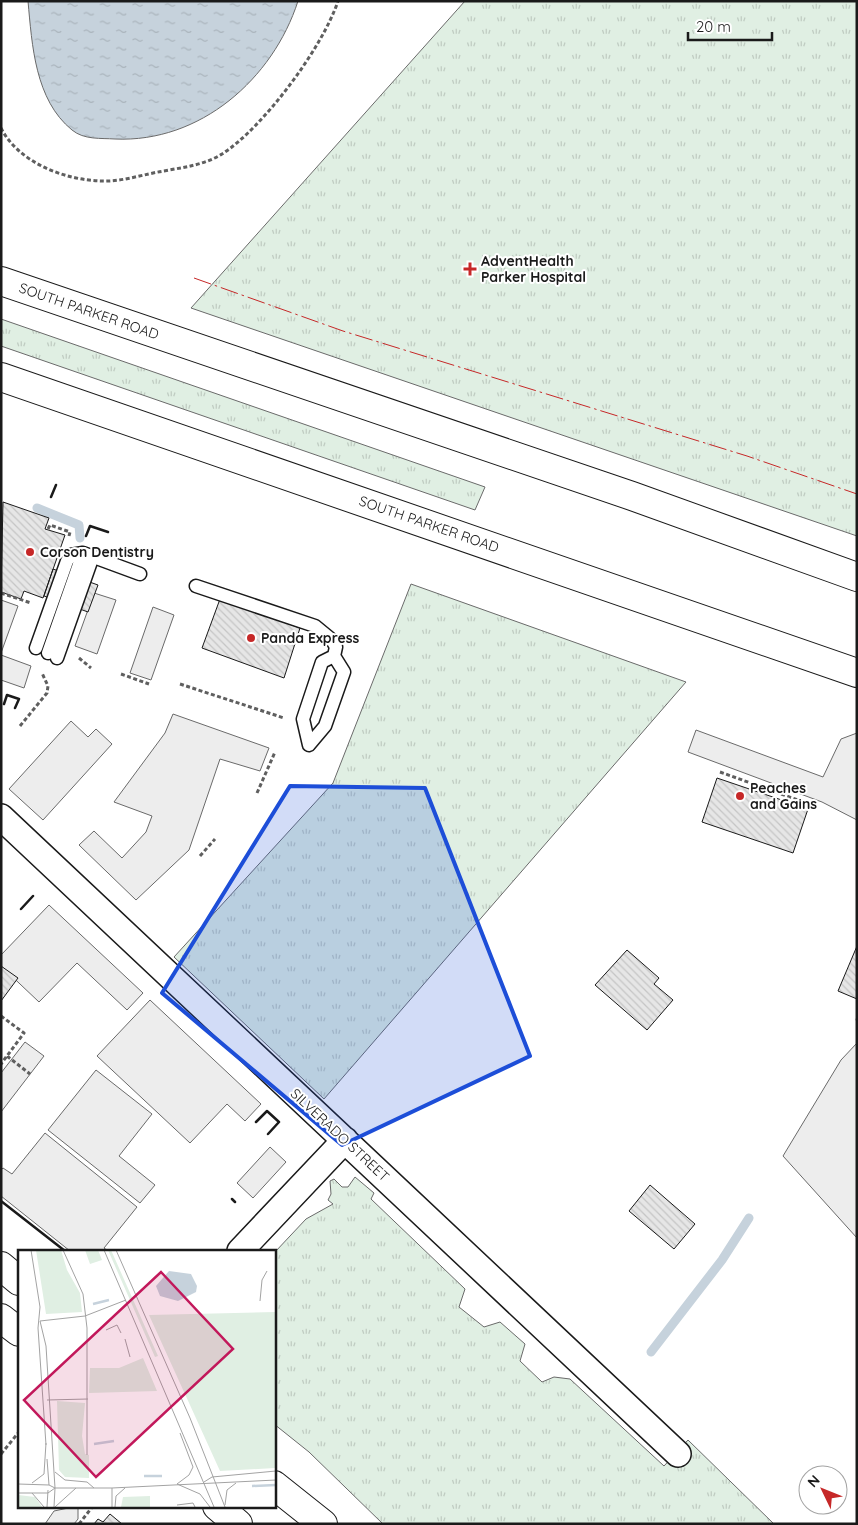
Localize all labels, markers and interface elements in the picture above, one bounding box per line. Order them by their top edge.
scale bar [688,10,772,42]
text: 20 m [696,17,731,36]
place label: AdventHealth Parker Hospital [481,252,586,286]
marker: AdventHealth Parker Hospital [463,262,477,276]
street label: SOUTH PARKER ROAD [17,279,161,343]
street label: SOUTH PARKER ROAD [357,492,501,556]
place label: Corson Dentistry [40,543,154,561]
marker: Corson Dentistry [24,546,36,558]
place label: Panda Express [261,629,359,647]
marker: Panda Express [245,632,257,644]
place label: Peaches and Gains [750,779,817,813]
marker: Peaches and Gains [734,790,746,802]
street label: SILVERADO STREET [287,1085,393,1185]
inset map [18,1250,275,1508]
north arrow [798,1465,848,1515]
text: N [803,1471,824,1491]

